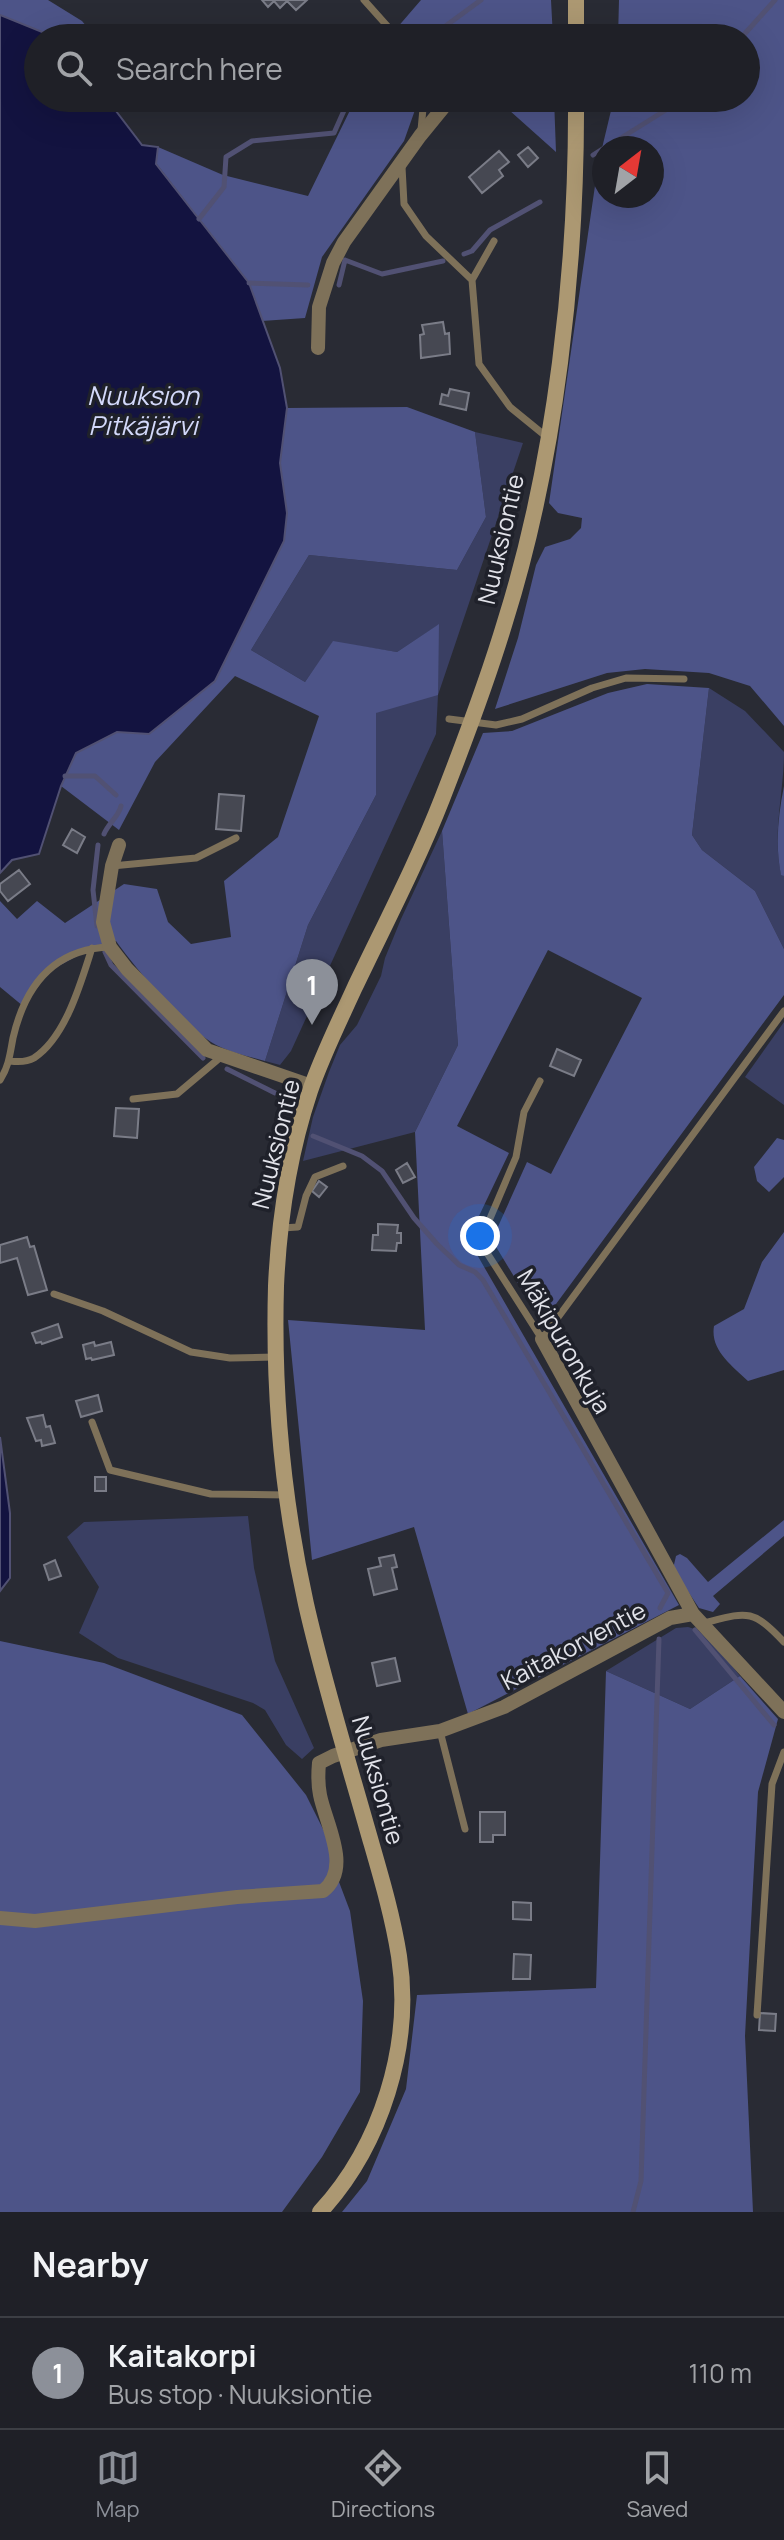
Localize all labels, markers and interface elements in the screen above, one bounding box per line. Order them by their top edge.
search box [24,24,760,112]
icon: search [52,46,96,90]
text: Search here [116,48,283,89]
north arrow [592,136,664,208]
water label: Nuuksion Pitkäjärvi [87,377,200,443]
street label: Nuuksiontie [469,471,531,607]
pin: 1 [286,959,338,1025]
street label: Nuuksiontie [243,1076,307,1212]
your location [460,1216,500,1256]
street label: Mäkipuronkuja [510,1263,620,1419]
street label: Kaitakorventie [495,1593,651,1697]
street label: Nuuksiontie [345,1712,413,1848]
text: Nearby [32,2241,148,2287]
text: Kaitakorpi [108,2335,257,2376]
text: 1 [52,2355,64,2391]
text: 110 m [689,2355,752,2391]
text: Bus stop · Nuuksiontie [108,2376,372,2412]
tab: Map [96,2446,140,2524]
tab: Directions [331,2446,435,2524]
tab: Saved [626,2446,688,2524]

